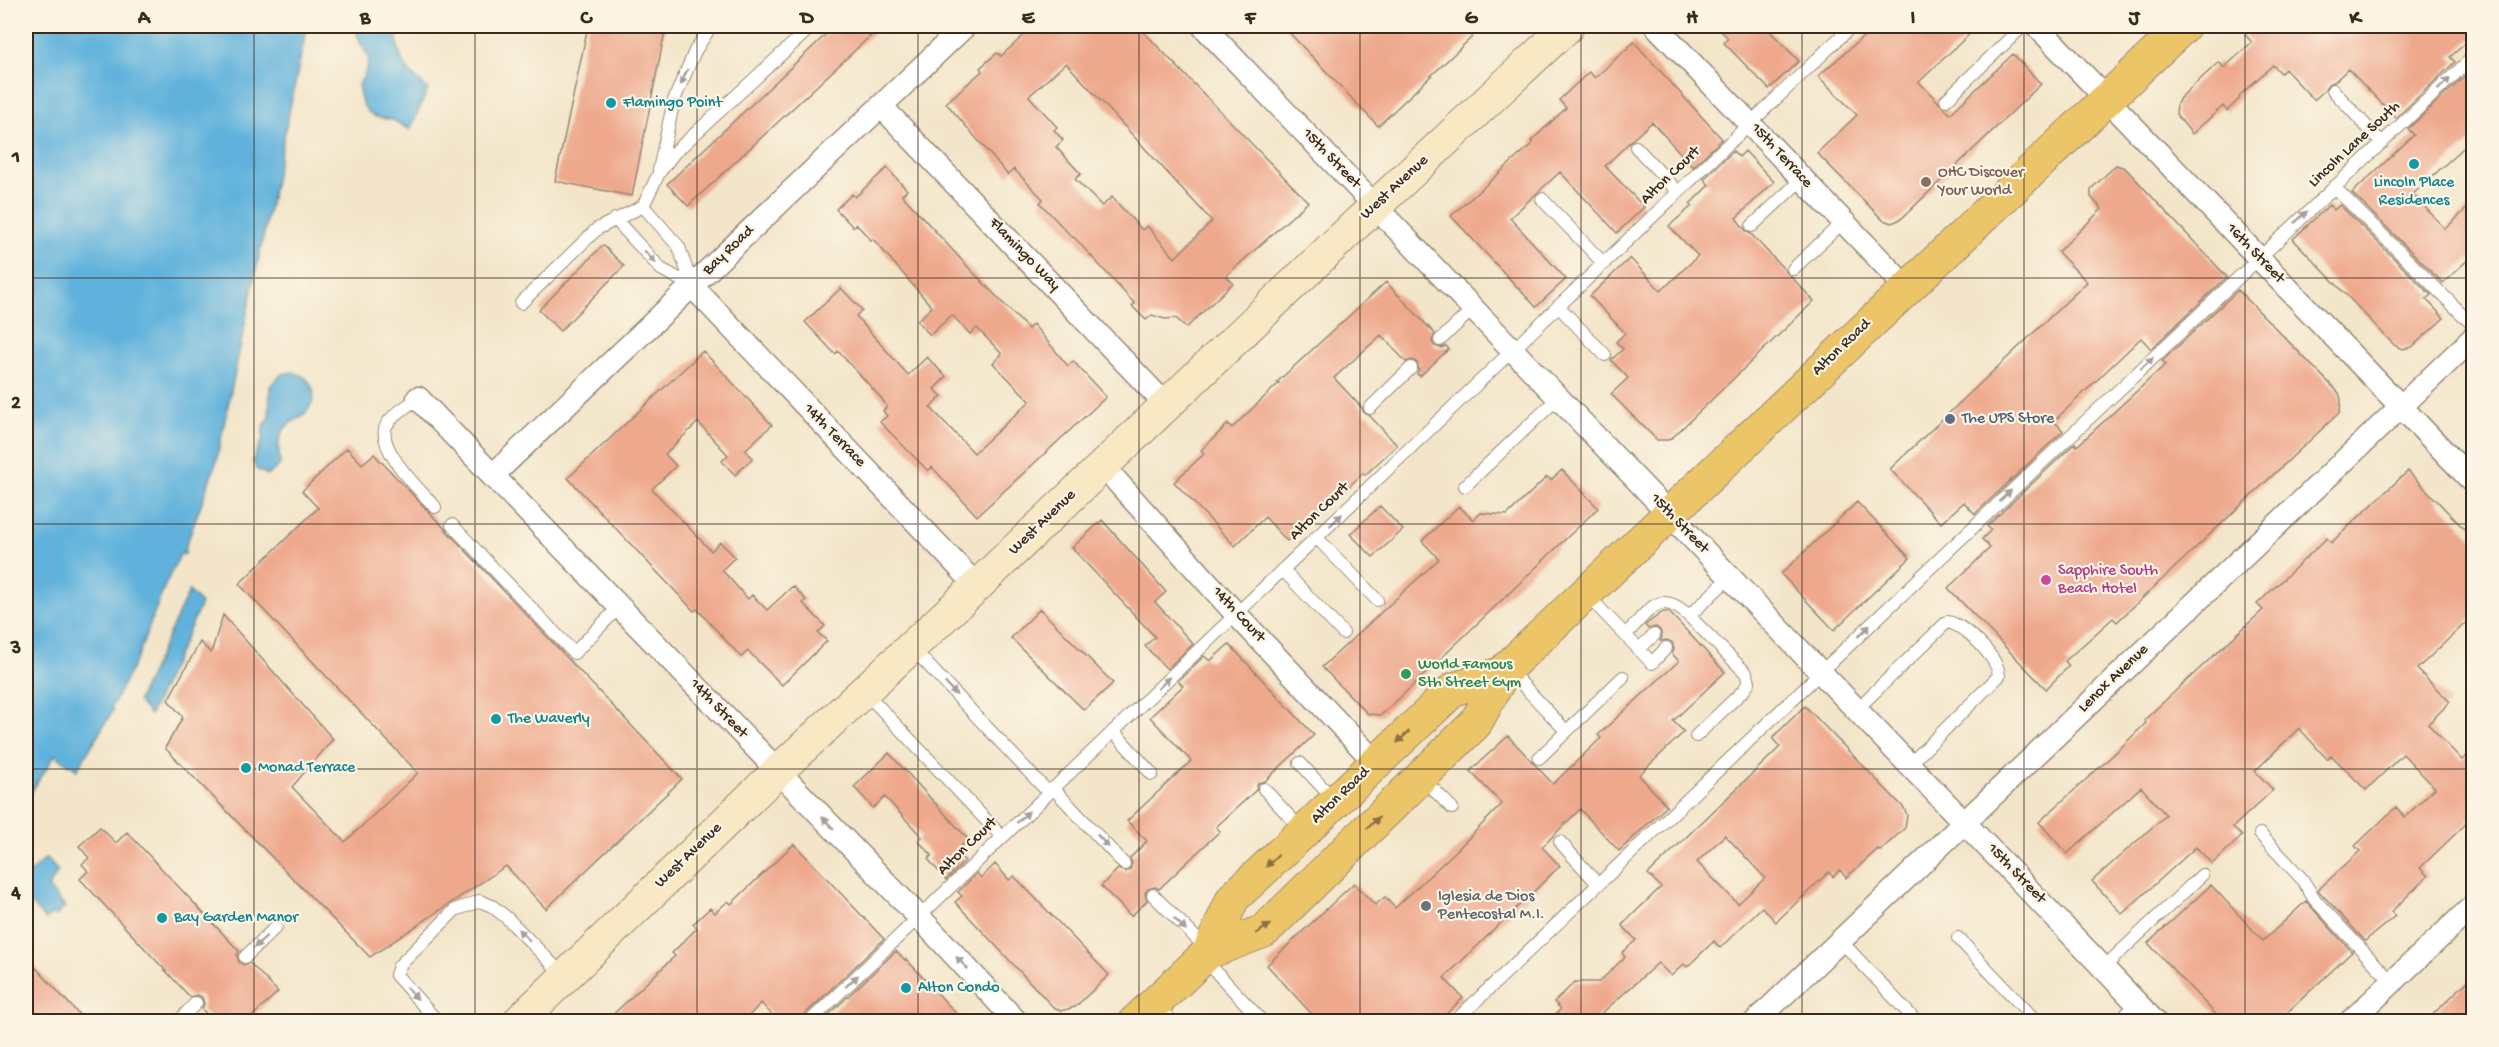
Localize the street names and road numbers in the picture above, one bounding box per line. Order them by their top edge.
street label: Lincoln Lane South [2305,97,2405,192]
street label: 15th Terrace [1745,119,1816,193]
street label: 15th Street [1297,124,1365,194]
street label: Alton Court [1637,142,1706,209]
street label: West Avenue [1357,151,1434,224]
street label: Flamingo Way [984,214,1064,296]
street label: 16th Street [2221,219,2289,289]
street label: Bay Road [699,221,760,281]
street label: Alton Road [1809,314,1876,381]
street label: 14th Terrace [798,399,870,472]
street label: Alton Court [1286,478,1355,545]
street label: West Avenue [1005,486,1081,560]
street label: 15th Street [1645,489,1713,559]
street label: 14th Court [1207,582,1270,648]
street label: Lenox Avenue [2075,640,2154,717]
street label: 14th Street [684,674,752,744]
street label: Alton Road [1308,762,1375,829]
street label: Alton Court [934,813,1003,880]
street label: West Avenue [651,819,727,893]
street label: 15th Street [1982,839,2050,909]

